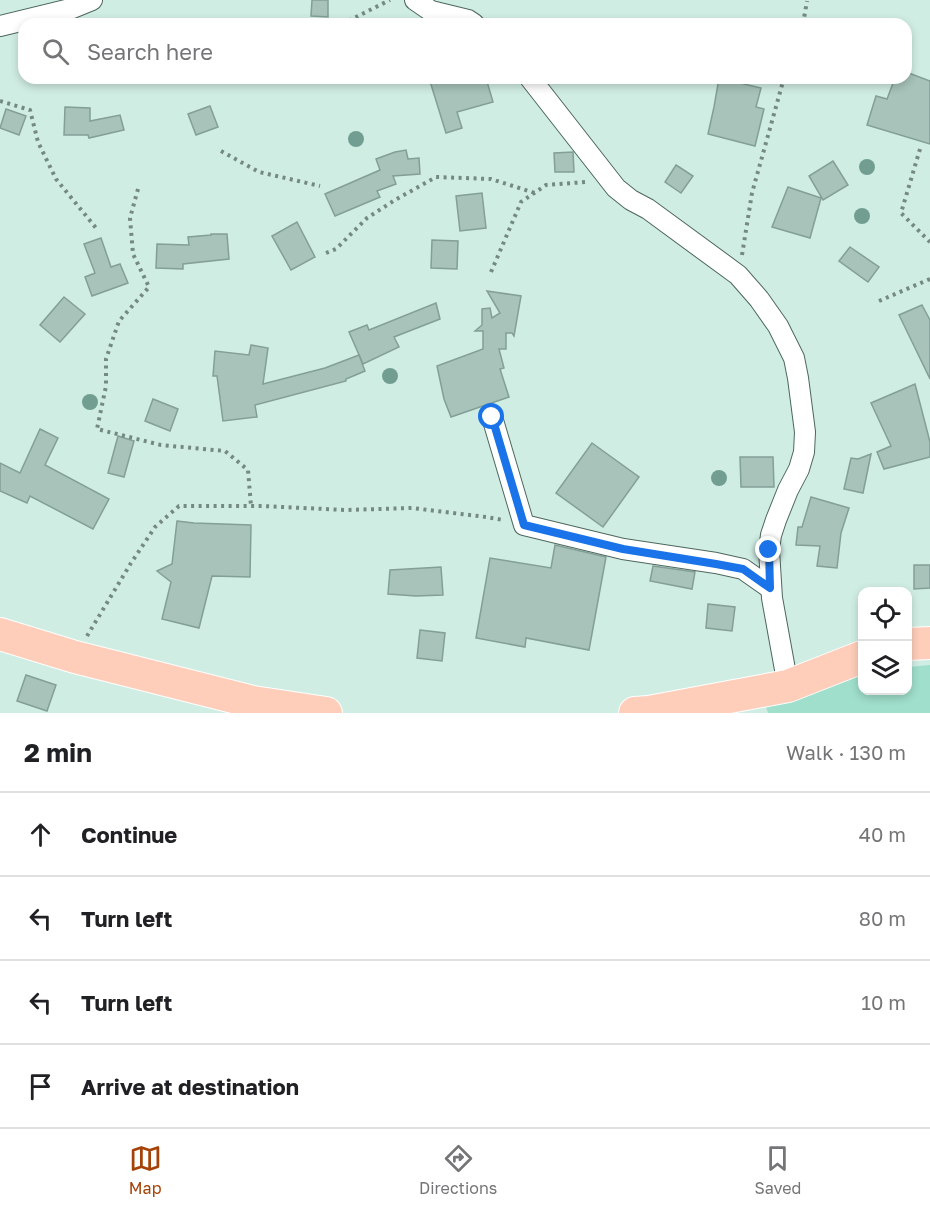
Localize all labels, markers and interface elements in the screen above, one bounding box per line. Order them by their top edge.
search box [18,18,912,84]
icon: search [39,35,72,68]
text: Search here [87,38,213,65]
route start [478,403,504,429]
route end [755,536,781,562]
map controls [858,587,912,695]
button: locate [858,587,912,641]
button: layers [858,641,912,695]
text: 2 min [24,737,92,768]
text: Walk · 130 m [786,740,906,764]
icon: ahead [24,818,57,851]
text: Continue [81,821,177,848]
text: 40 m [859,822,906,846]
icon: left [24,902,57,935]
text: Turn left [81,905,172,932]
text: 80 m [859,906,906,930]
icon: left [24,986,57,1019]
text: Turn left [81,989,172,1016]
text: 10 m [861,990,906,1014]
icon: arrive [24,1070,57,1103]
text: Arrive at destination [81,1073,299,1100]
tab: Map [129,1142,162,1198]
tab: Directions [419,1142,497,1198]
tab: Saved [755,1142,801,1198]

